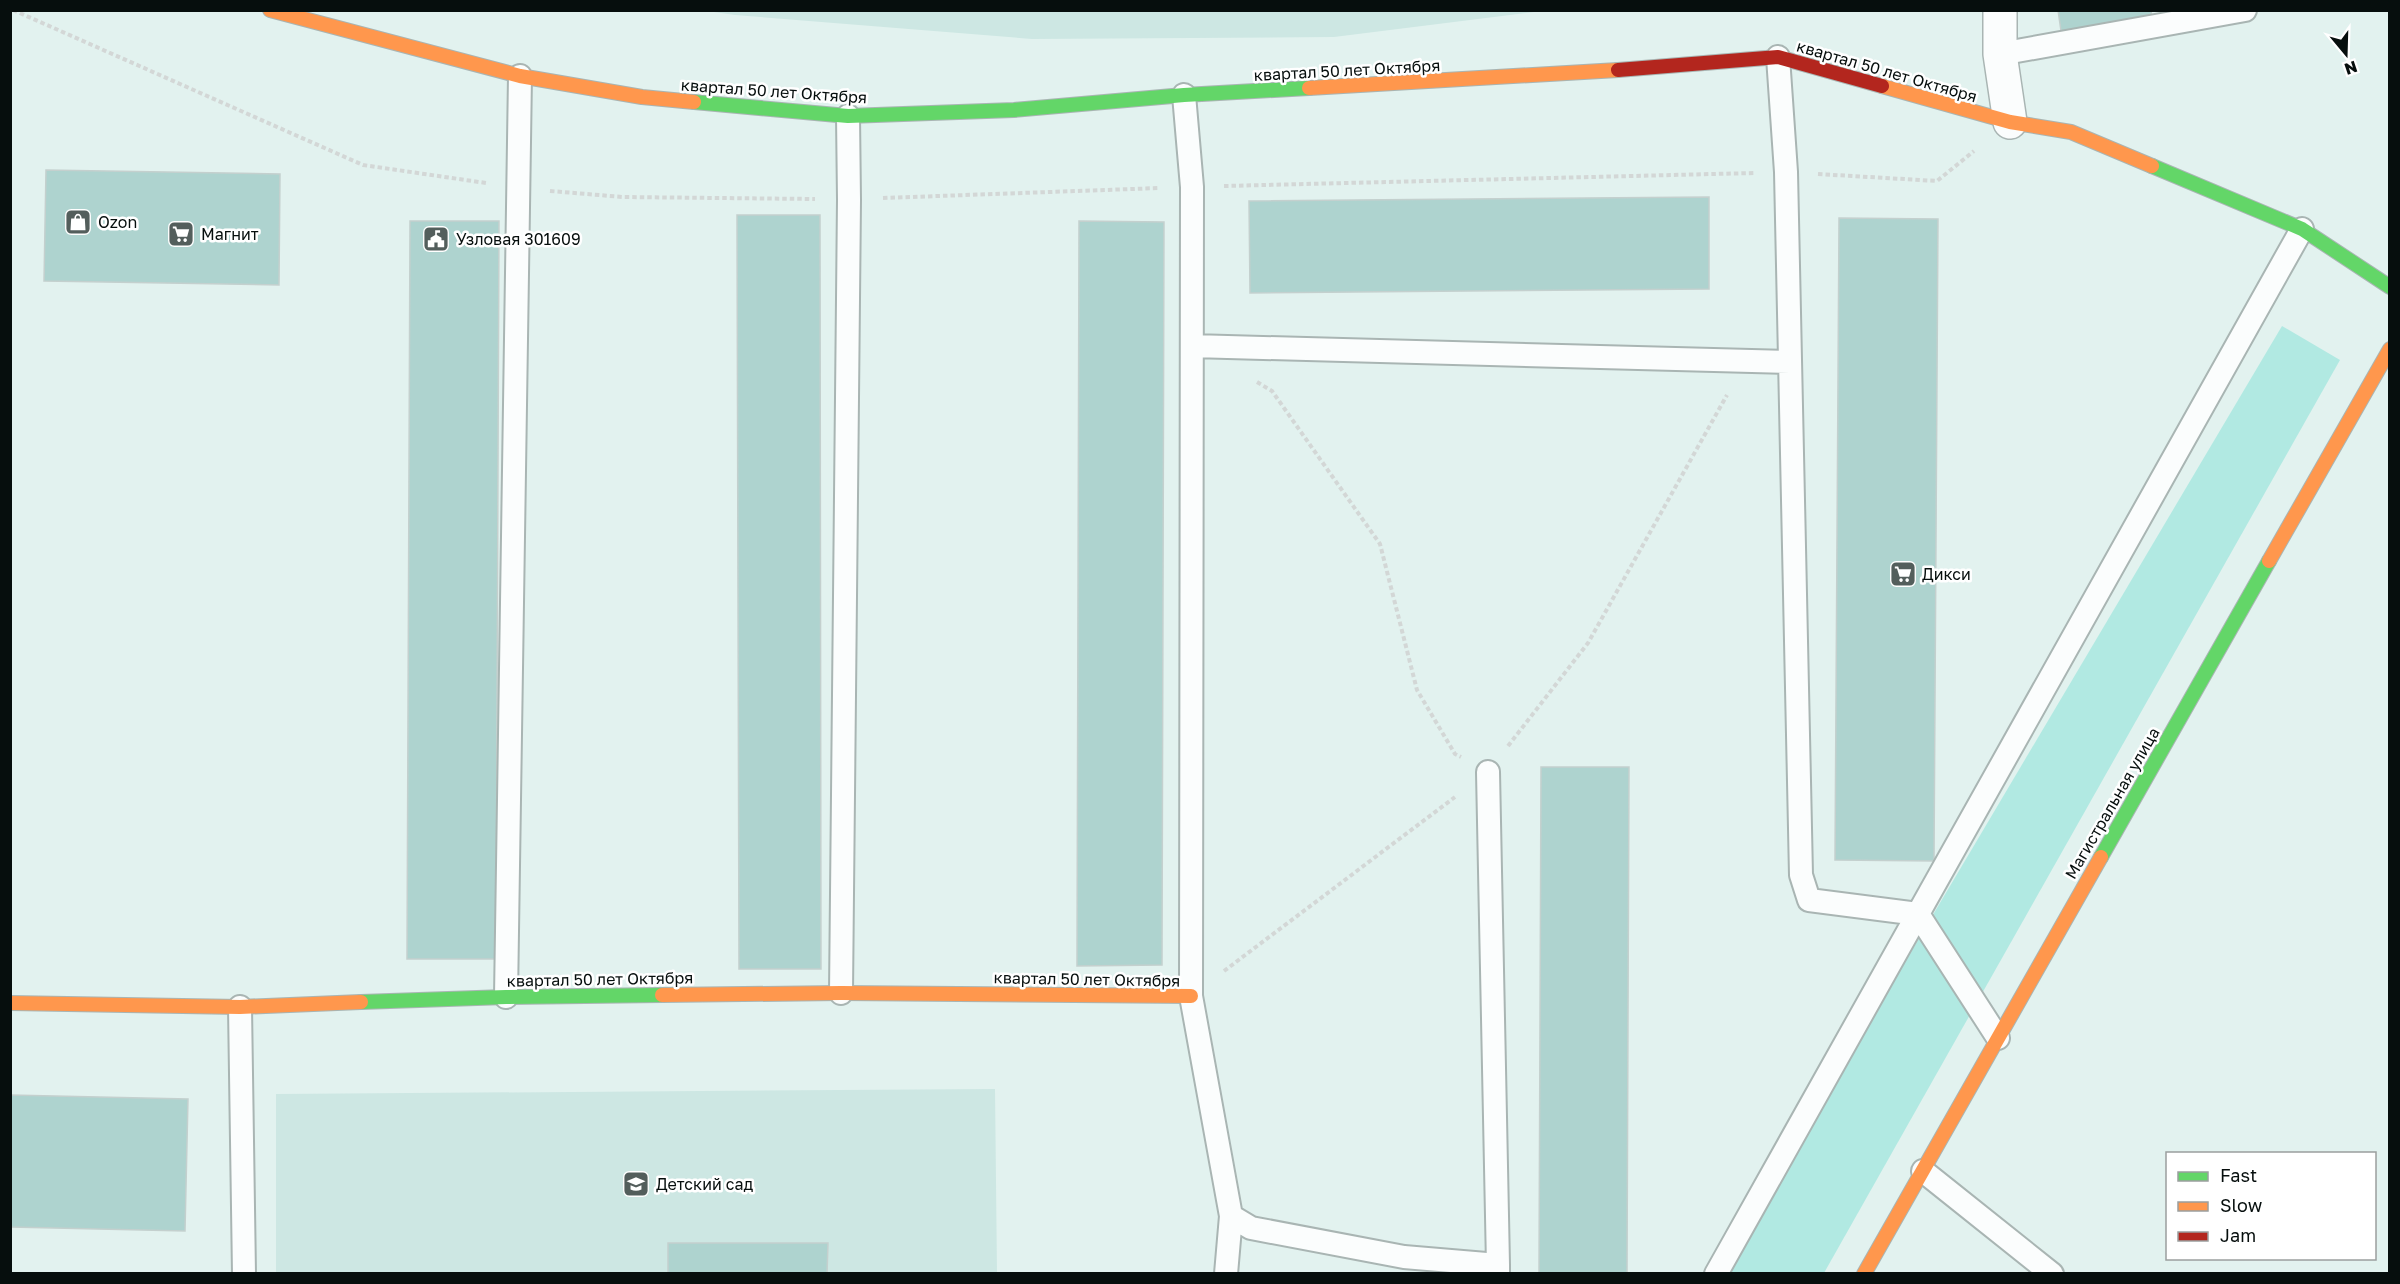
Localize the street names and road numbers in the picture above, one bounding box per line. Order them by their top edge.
street label: квартал 50 лет Октября [1794,36,1980,106]
street label: квартал 50 лет Октября [1253,55,1441,85]
street label: квартал 50 лет Октября [680,75,868,107]
street label: Магистральная улица [2060,724,2164,882]
street label: квартал 50 лет Октября [506,967,694,991]
street label: квартал 50 лет Октября [993,967,1181,991]

